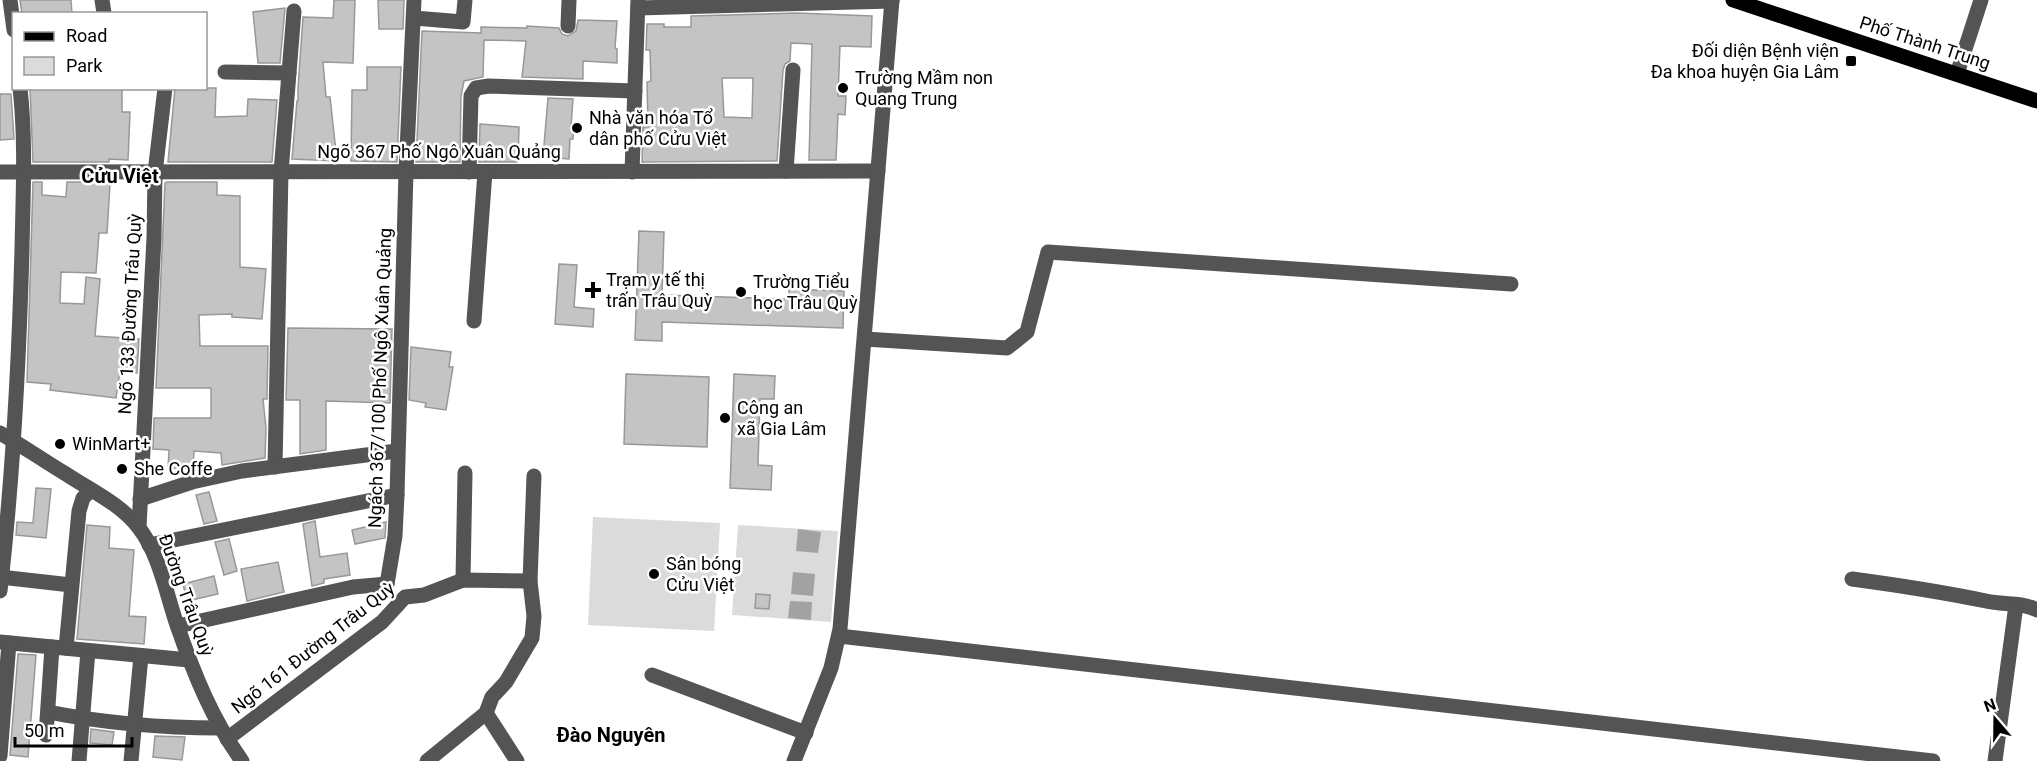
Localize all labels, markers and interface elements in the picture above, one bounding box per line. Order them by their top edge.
street label: Phố Thành Trung [1857,11,1993,74]
legend [12,12,207,90]
text: Road [66,25,107,46]
place label: Đối diện Bệnh viện Đa khoa huyện Gia Lâm [1651,40,1839,82]
marker: Đối diện Bệnh viện Đa khoa huyện Gia Lâm [1844,54,1858,68]
text: Park [66,55,103,76]
place label: Trường Mầm non Quang Trung [855,67,993,109]
marker: Trường Mầm non Quang Trung [836,81,850,95]
place label: Nhà văn hóa Tổ dân phố Cửu Việt [589,107,727,149]
marker: Nhà văn hóa Tổ dân phố Cửu Việt [570,121,584,135]
street label: Ngõ 367 Phố Ngô Xuân Quảng [317,141,561,162]
district label: Cửu Việt [81,164,159,188]
street label: Ngõ 133 Đường Trâu Quỳ [114,213,145,415]
street label: Ngách 367/100 Phố Ngô Xuân Quảng [364,228,395,528]
place label: Trạm y tế thị trấn Trâu Quỳ [606,269,713,311]
place label: Trường Tiểu học Trâu Quỳ [753,271,858,313]
marker: Trạm y tế thị trấn Trâu Quỳ [584,281,602,299]
marker: Trường Tiểu học Trâu Quỳ [734,285,748,299]
place label: Công an xã Gia Lâm [737,397,826,439]
marker: Công an xã Gia Lâm [718,411,732,425]
place label: WinMart+ [72,433,150,454]
marker: WinMart+ [53,437,67,451]
place label: She Coffe [134,458,212,479]
marker: She Coffe [115,462,129,476]
street label: Đường Trâu Quỳ [155,531,218,659]
place label: Sân bóng Cửu Việt [666,553,741,595]
marker: Sân bóng Cửu Việt [647,567,661,581]
street label: Ngõ 161 Đường Trâu Quỳ [227,577,399,718]
north arrow [1965,689,2025,749]
text: N [1981,695,1999,716]
scale bar [15,710,132,748]
text: 50 m [24,720,64,741]
district label: Đào Nguyên [557,723,665,747]

